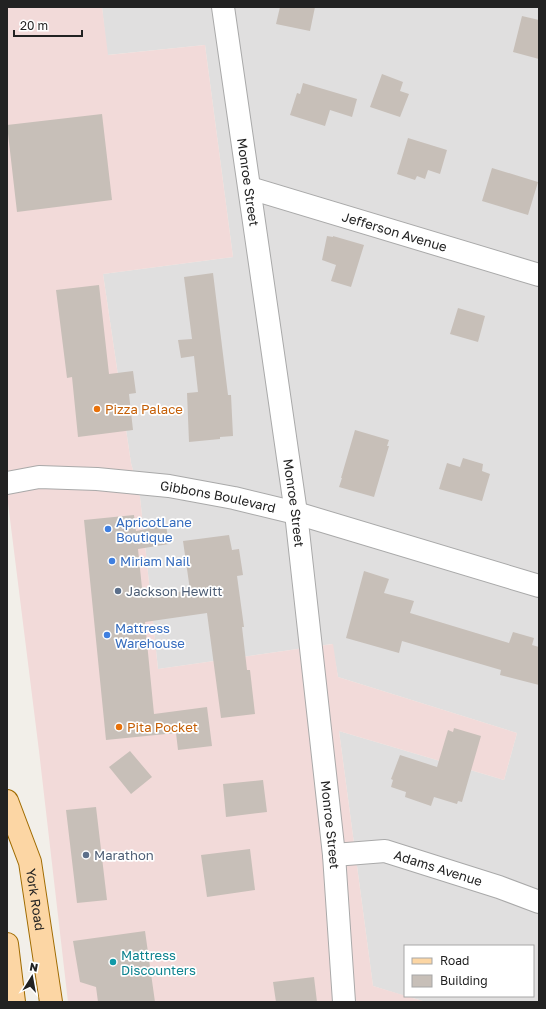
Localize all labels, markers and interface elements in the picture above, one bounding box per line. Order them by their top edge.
scale bar [14,12,82,38]
text: 20 m [20,18,48,33]
street label: Monroe Street [234,137,263,227]
street label: Jefferson Avenue [340,208,449,255]
place label: Pizza Palace [105,401,183,417]
marker: Pizza Palace [92,404,102,414]
street label: Monroe Street [280,458,308,548]
street label: Gibbons Boulevard [160,477,277,516]
place label: ApricotLane Boutique [116,514,192,545]
marker: ApricotLane Boutique [103,524,113,534]
place label: Miriam Nail [120,553,190,569]
marker: Miriam Nail [107,556,117,566]
place label: Jackson Hewitt [126,583,223,599]
marker: Jackson Hewitt [113,586,123,596]
place label: Mattress Warehouse [115,620,185,651]
marker: Mattress Warehouse [102,630,112,640]
place label: Pita Pocket [127,719,198,735]
marker: Pita Pocket [114,722,124,732]
street label: Monroe Street [318,780,343,870]
street label: Adams Avenue [392,846,484,889]
place label: Marathon [94,847,154,863]
marker: Marathon [81,850,91,860]
street label: York Road [23,867,48,932]
legend [404,945,534,997]
place label: Mattress Discounters [121,947,196,978]
text: Road [440,953,469,968]
north arrow [12,957,52,997]
marker: Mattress Discounters [108,957,118,967]
text: N [29,960,39,974]
text: Building [440,973,488,988]

